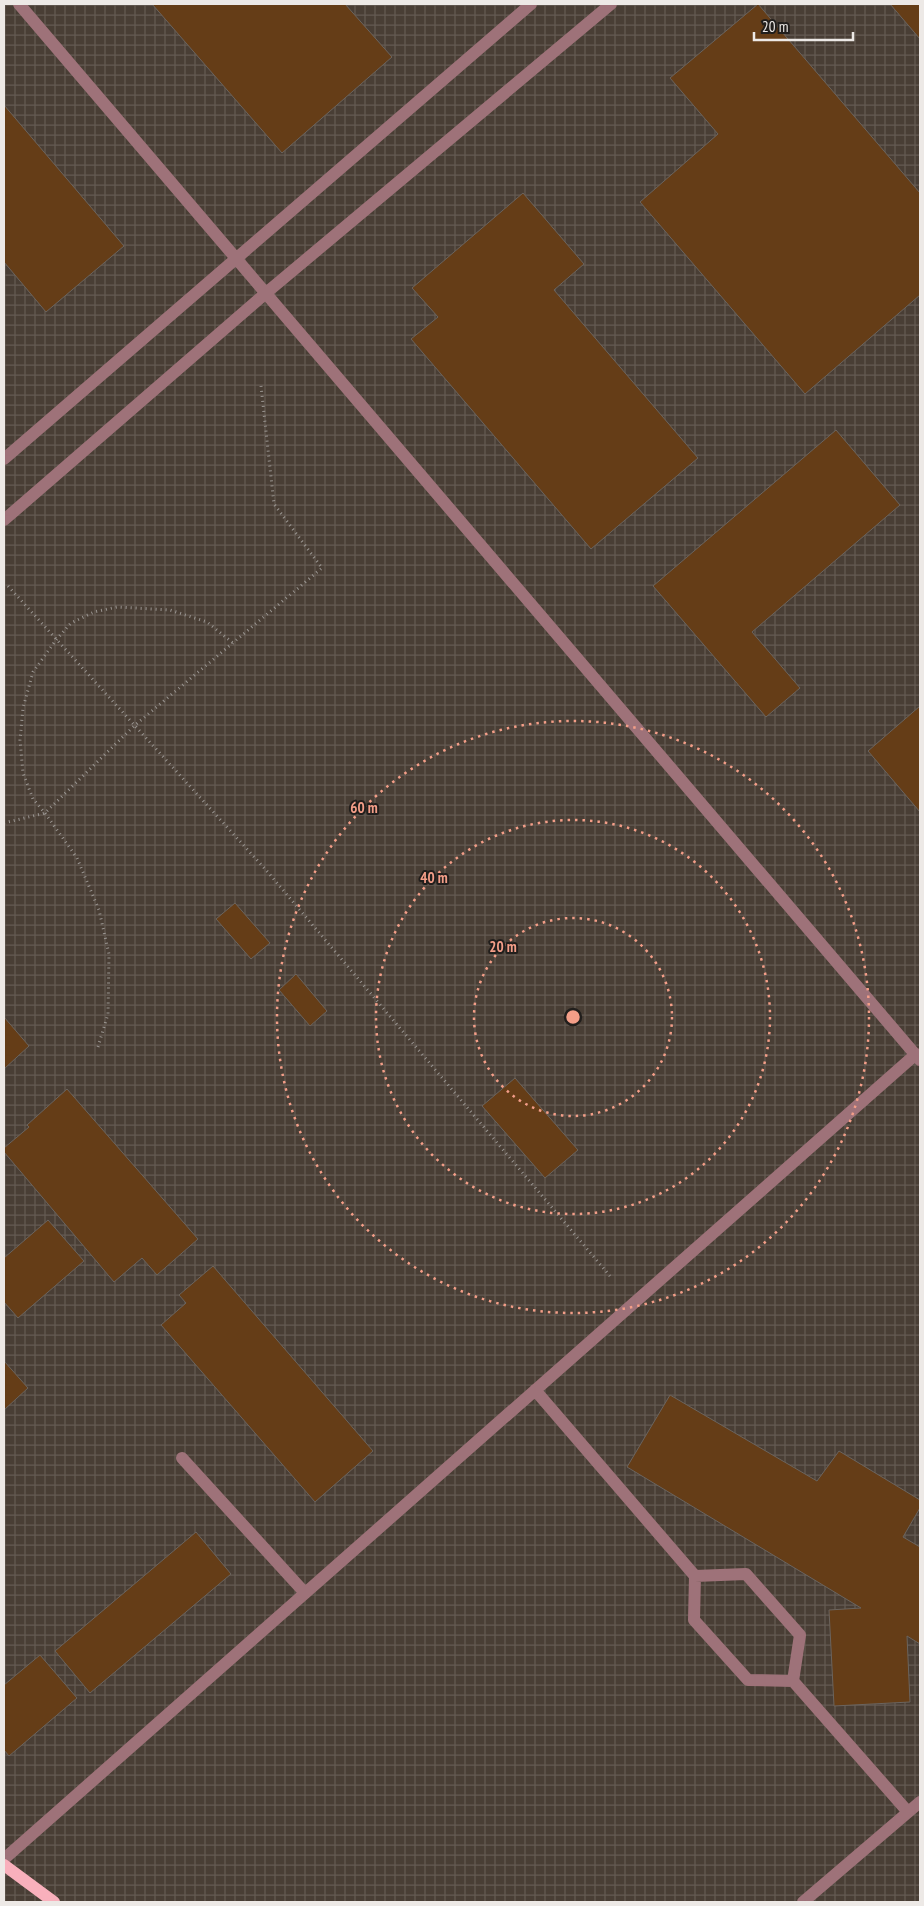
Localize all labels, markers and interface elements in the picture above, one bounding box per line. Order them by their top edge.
scale bar [754,10,853,42]
text: 20 m [762,17,788,36]
text: 60 m [350,798,378,817]
text: 40 m [420,868,448,887]
text: 20 m [489,937,517,956]
centre of rings [564,1008,582,1026]

